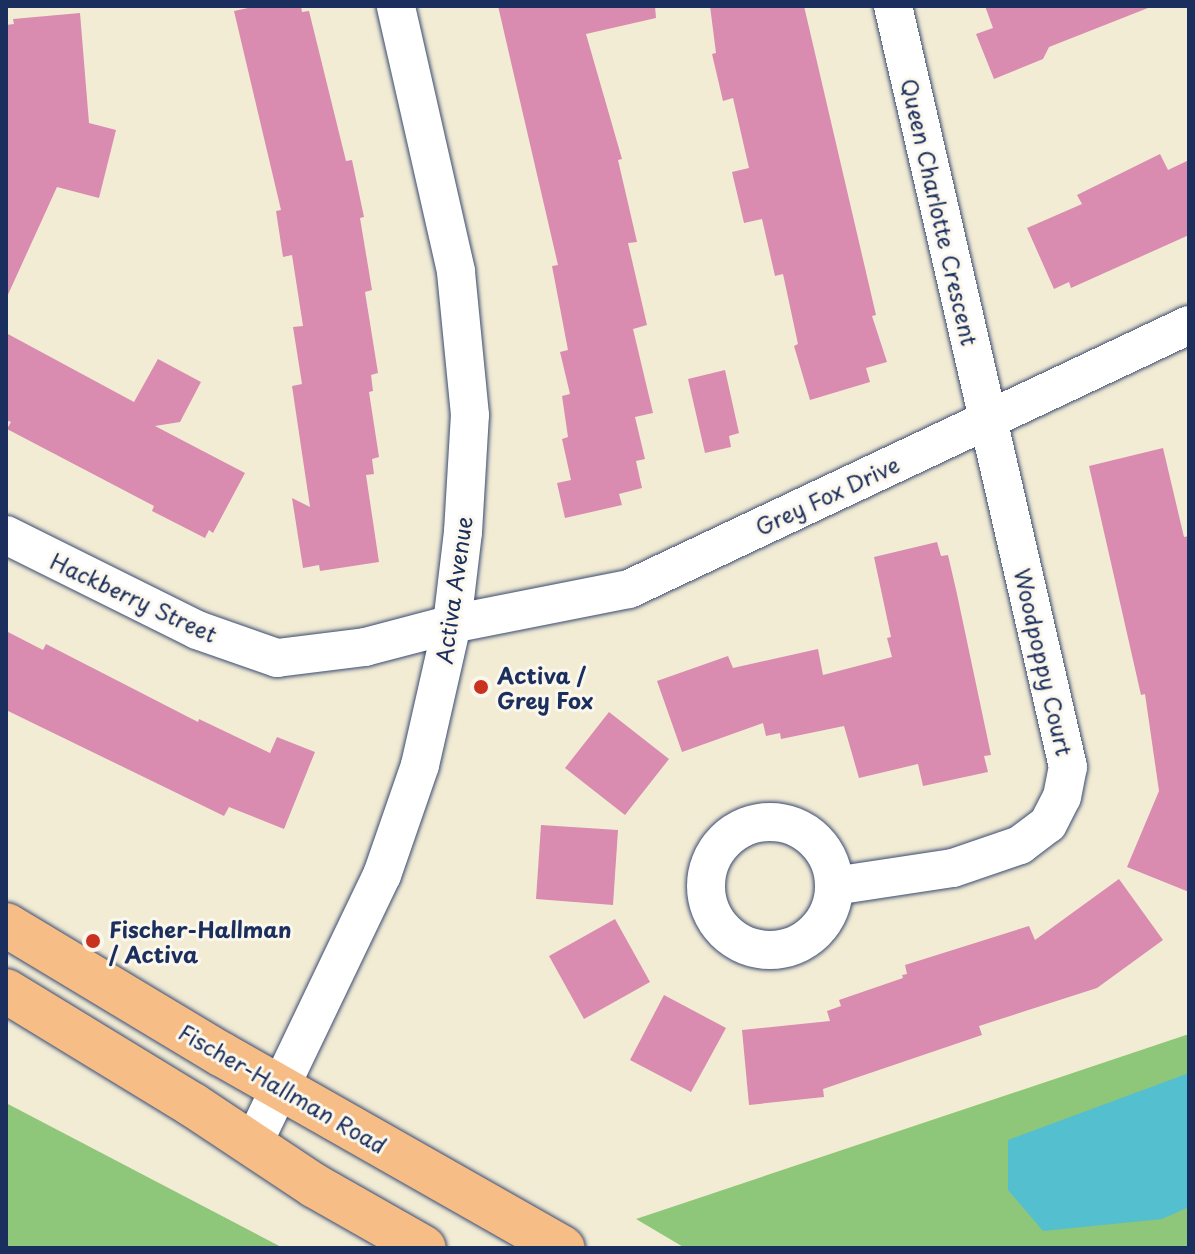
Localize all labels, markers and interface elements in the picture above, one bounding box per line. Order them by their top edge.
street label: Queen Charlotte Crescent [896,75,984,349]
street label: Grey Fox Drive [750,450,904,540]
street label: Activa Avenue [429,514,477,666]
street label: Hackberry Street [46,547,222,647]
street label: Woodpoppy Court [1010,566,1078,758]
place label: Activa / Grey Fox [497,661,594,712]
marker: Activa / Grey Fox [472,678,490,696]
place label: Fischer-Hallman / Activa [109,915,292,966]
marker: Fischer-Hallman / Activa [84,932,102,950]
street label: Fischer-Hallman Road [175,1018,391,1158]

